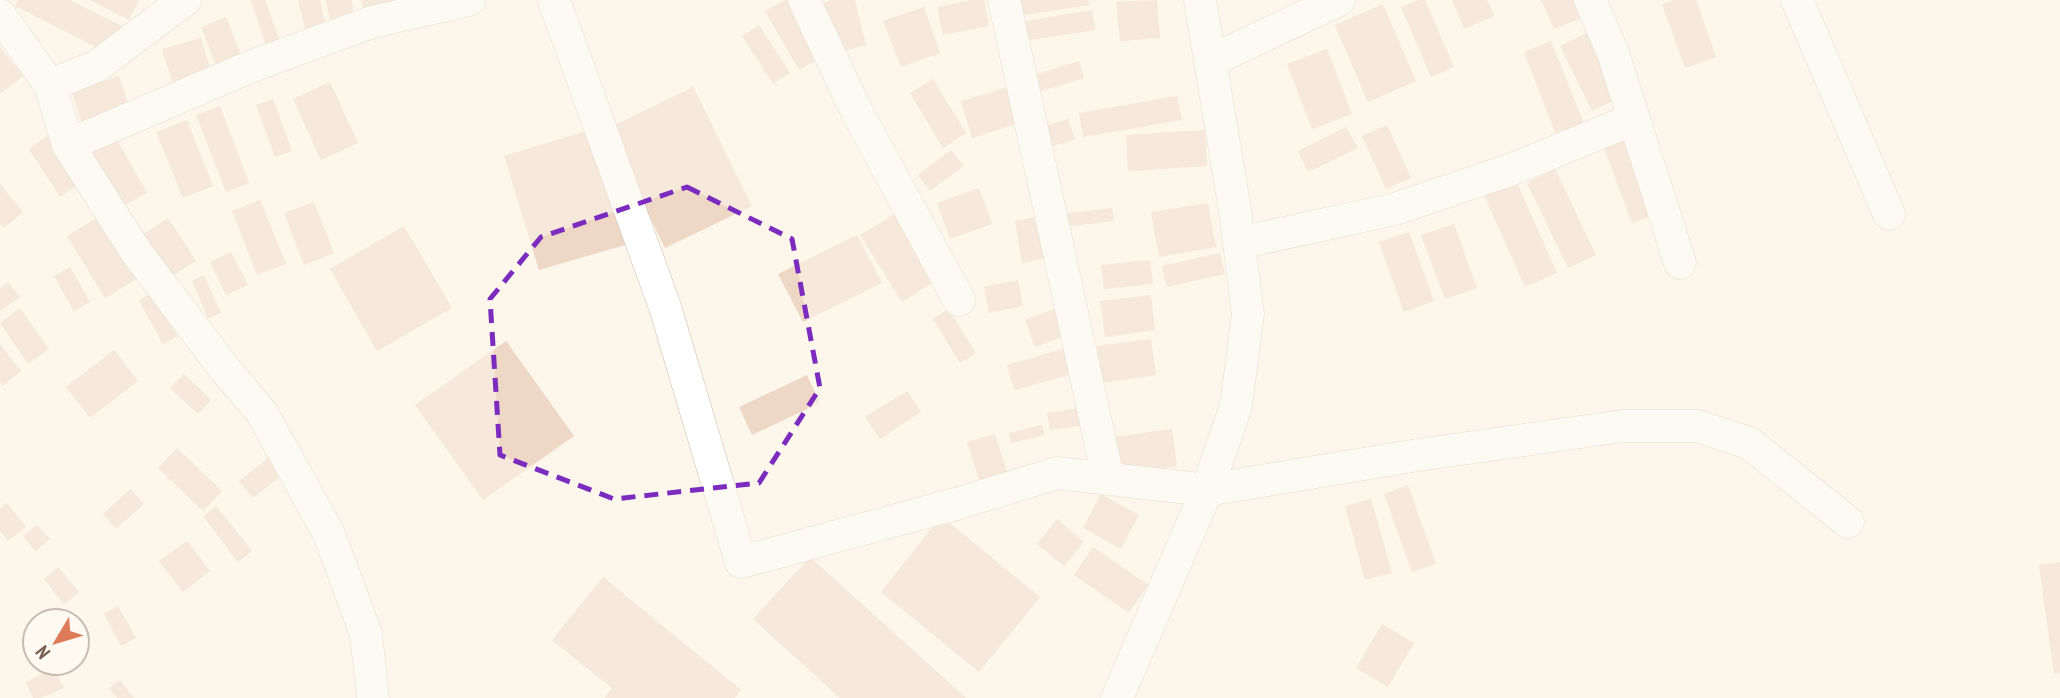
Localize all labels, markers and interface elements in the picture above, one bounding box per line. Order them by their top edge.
north arrow [21,607,91,677]
text: N [30,641,55,664]

